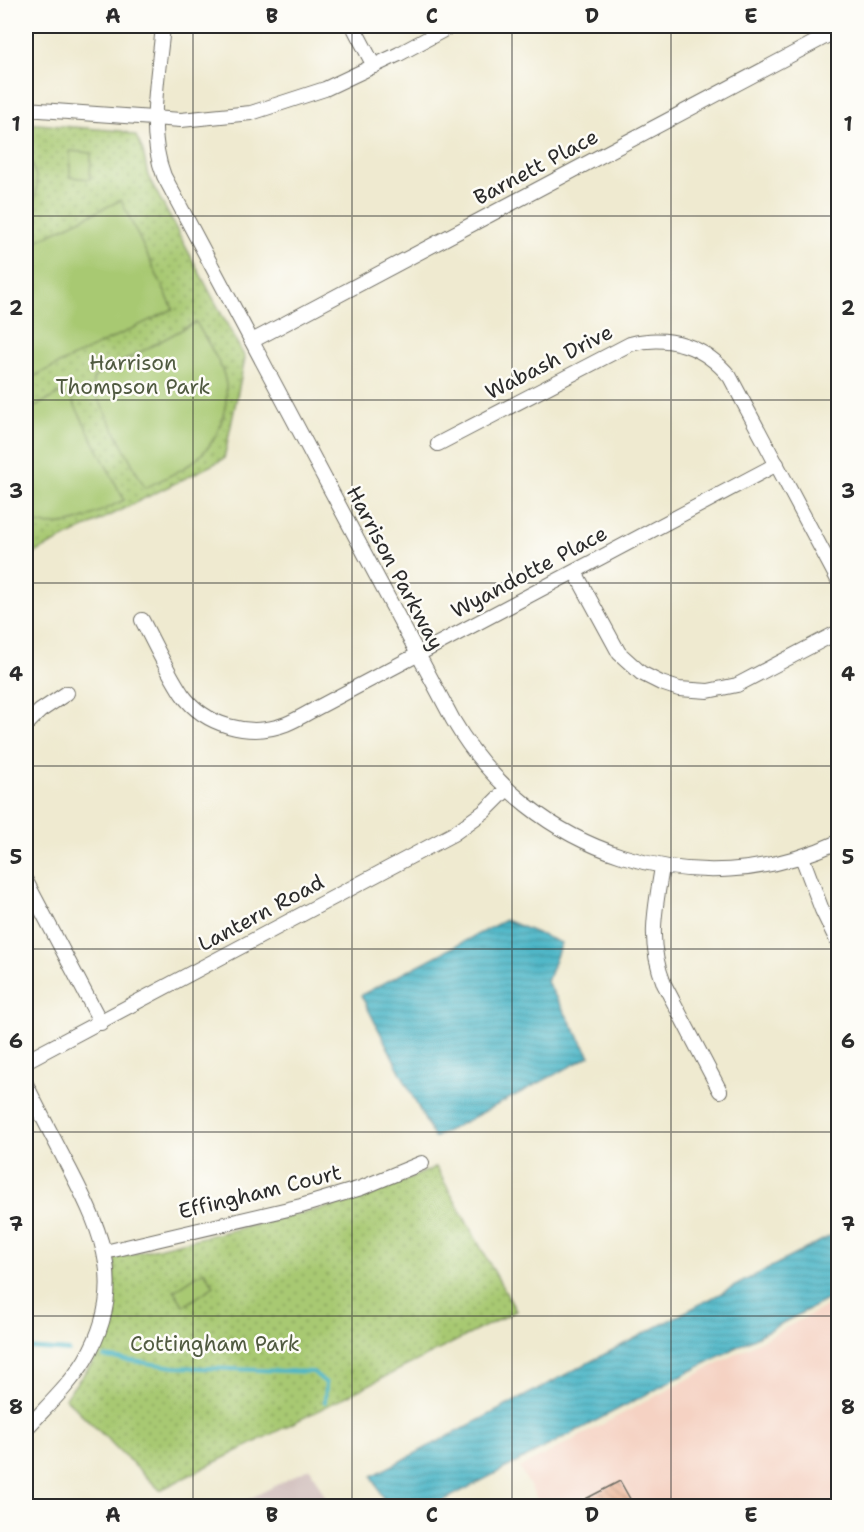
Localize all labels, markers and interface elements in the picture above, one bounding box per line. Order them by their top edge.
text: A [105,3,121,29]
text: B [266,3,278,29]
text: C [426,3,438,29]
text: D [585,3,599,29]
text: E [744,3,758,29]
text: 1 [11,111,21,137]
text: 1 [843,111,853,137]
street label: Barnett Place [469,122,603,212]
text: 2 [9,295,23,321]
text: 2 [841,295,855,321]
street label: Wabash Drive [480,318,618,406]
park label: Harrison Thompson Park [55,349,211,401]
text: 3 [9,478,23,504]
text: 3 [841,478,855,504]
street label: Harrison Parkway [340,481,450,655]
street label: Wyandotte Place [446,519,612,625]
text: 4 [9,661,23,687]
text: 4 [841,661,855,687]
text: 5 [10,844,22,870]
text: 5 [842,844,854,870]
street label: Lantern Road [193,868,329,958]
text: 6 [9,1028,23,1054]
text: 6 [841,1028,855,1054]
street label: Effingham Court [176,1158,344,1226]
text: 7 [9,1211,23,1237]
text: 7 [841,1211,855,1237]
park label: Cottingham Park [130,1330,300,1358]
text: 8 [9,1394,23,1420]
text: 8 [841,1394,855,1420]
text: A [105,1502,121,1528]
text: B [266,1502,278,1528]
text: C [426,1502,438,1528]
text: D [585,1502,599,1528]
text: E [744,1502,758,1528]

